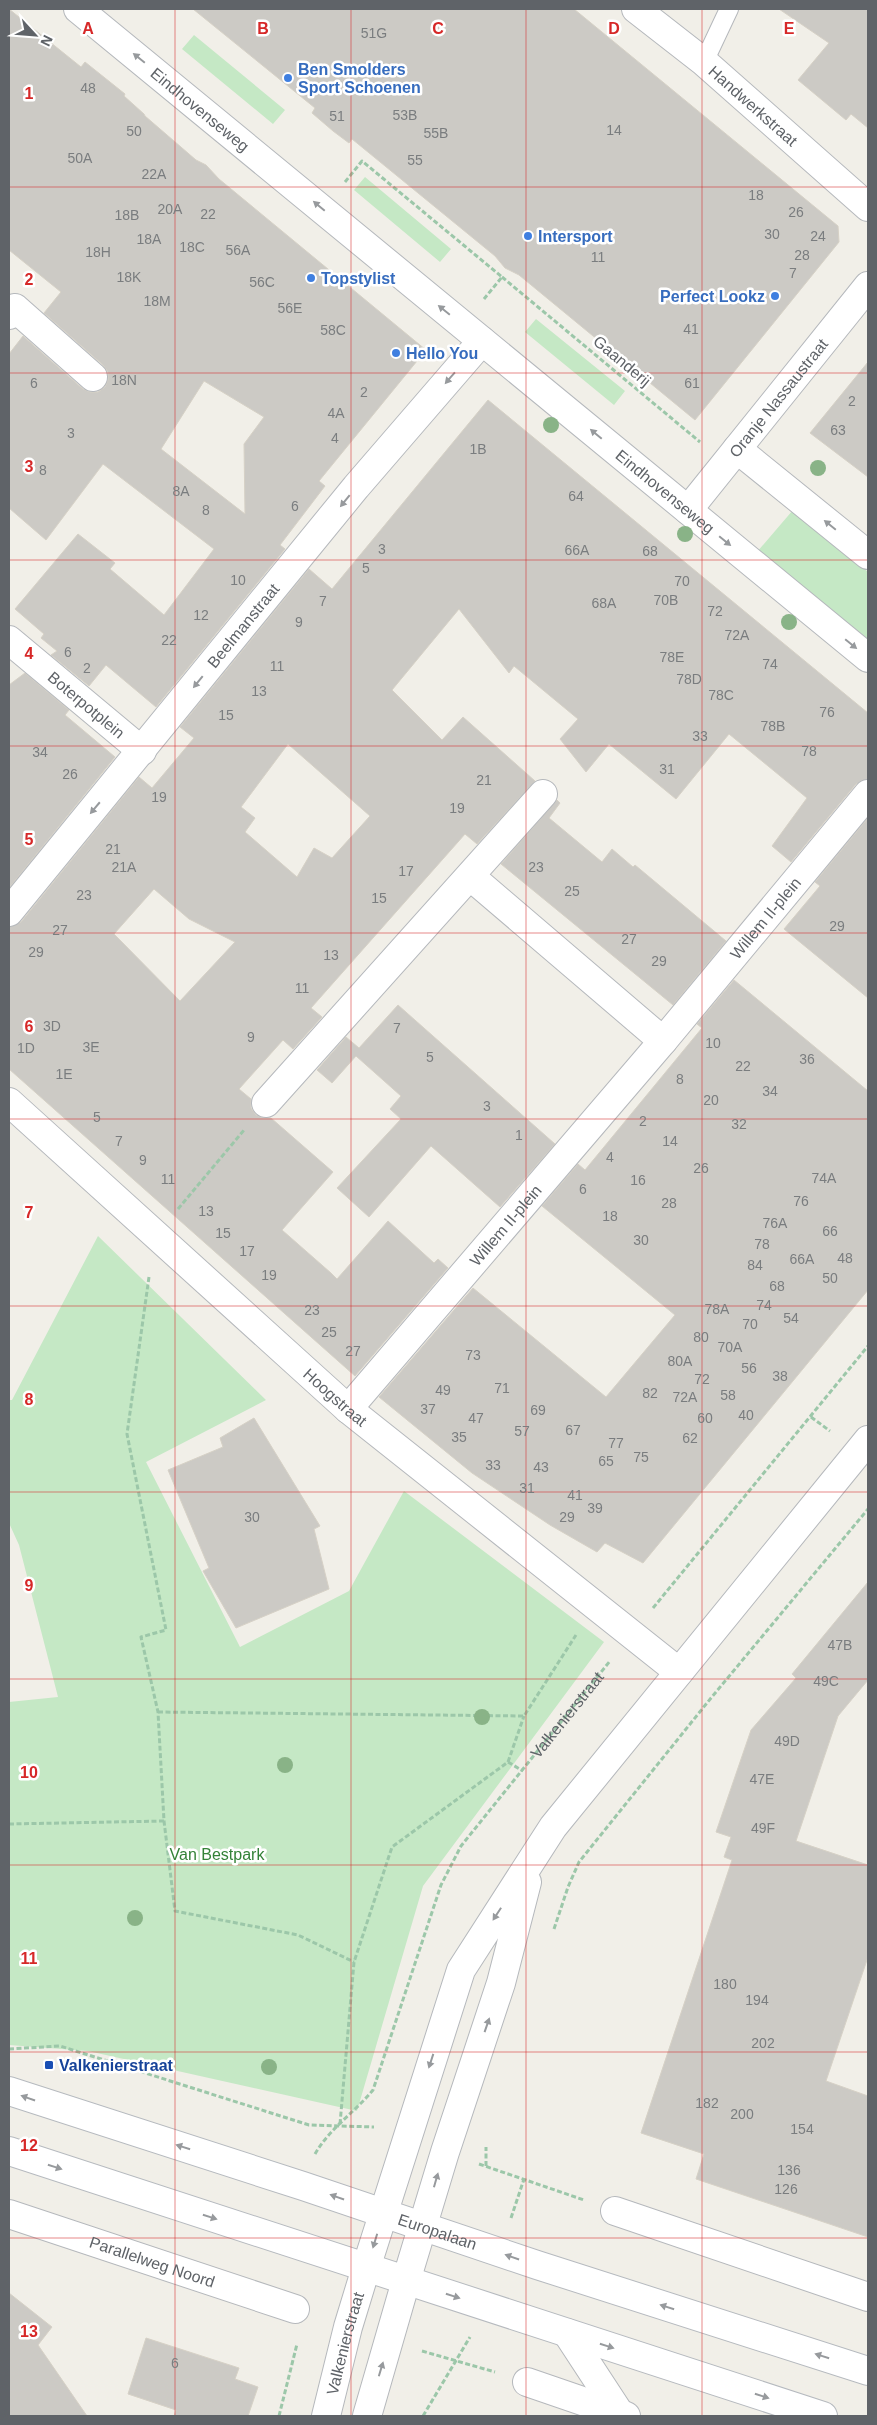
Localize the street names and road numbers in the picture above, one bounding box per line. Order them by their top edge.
street label: Handwerkstraat [706,62,801,149]
street label: Eindhovenseweg [148,64,253,155]
street label: Gaanderij [590,332,654,390]
street label: Oranje Nassaustraat [726,335,831,460]
street label: Eindhovenseweg [613,446,718,537]
street label: Beelmanstraat [204,580,283,671]
street label: Boterpotplein [45,668,128,741]
street label: Willem II-plein [727,874,804,962]
street label: Willem II-plein [466,1181,545,1269]
street label: Hoogstraat [300,1365,371,1430]
street label: Valkenierstraat [527,1668,607,1761]
street label: Europalaan [396,2210,479,2253]
street label: Parallelweg Noord [88,2233,217,2290]
street label: Valkenierstraat [323,2289,367,2396]

